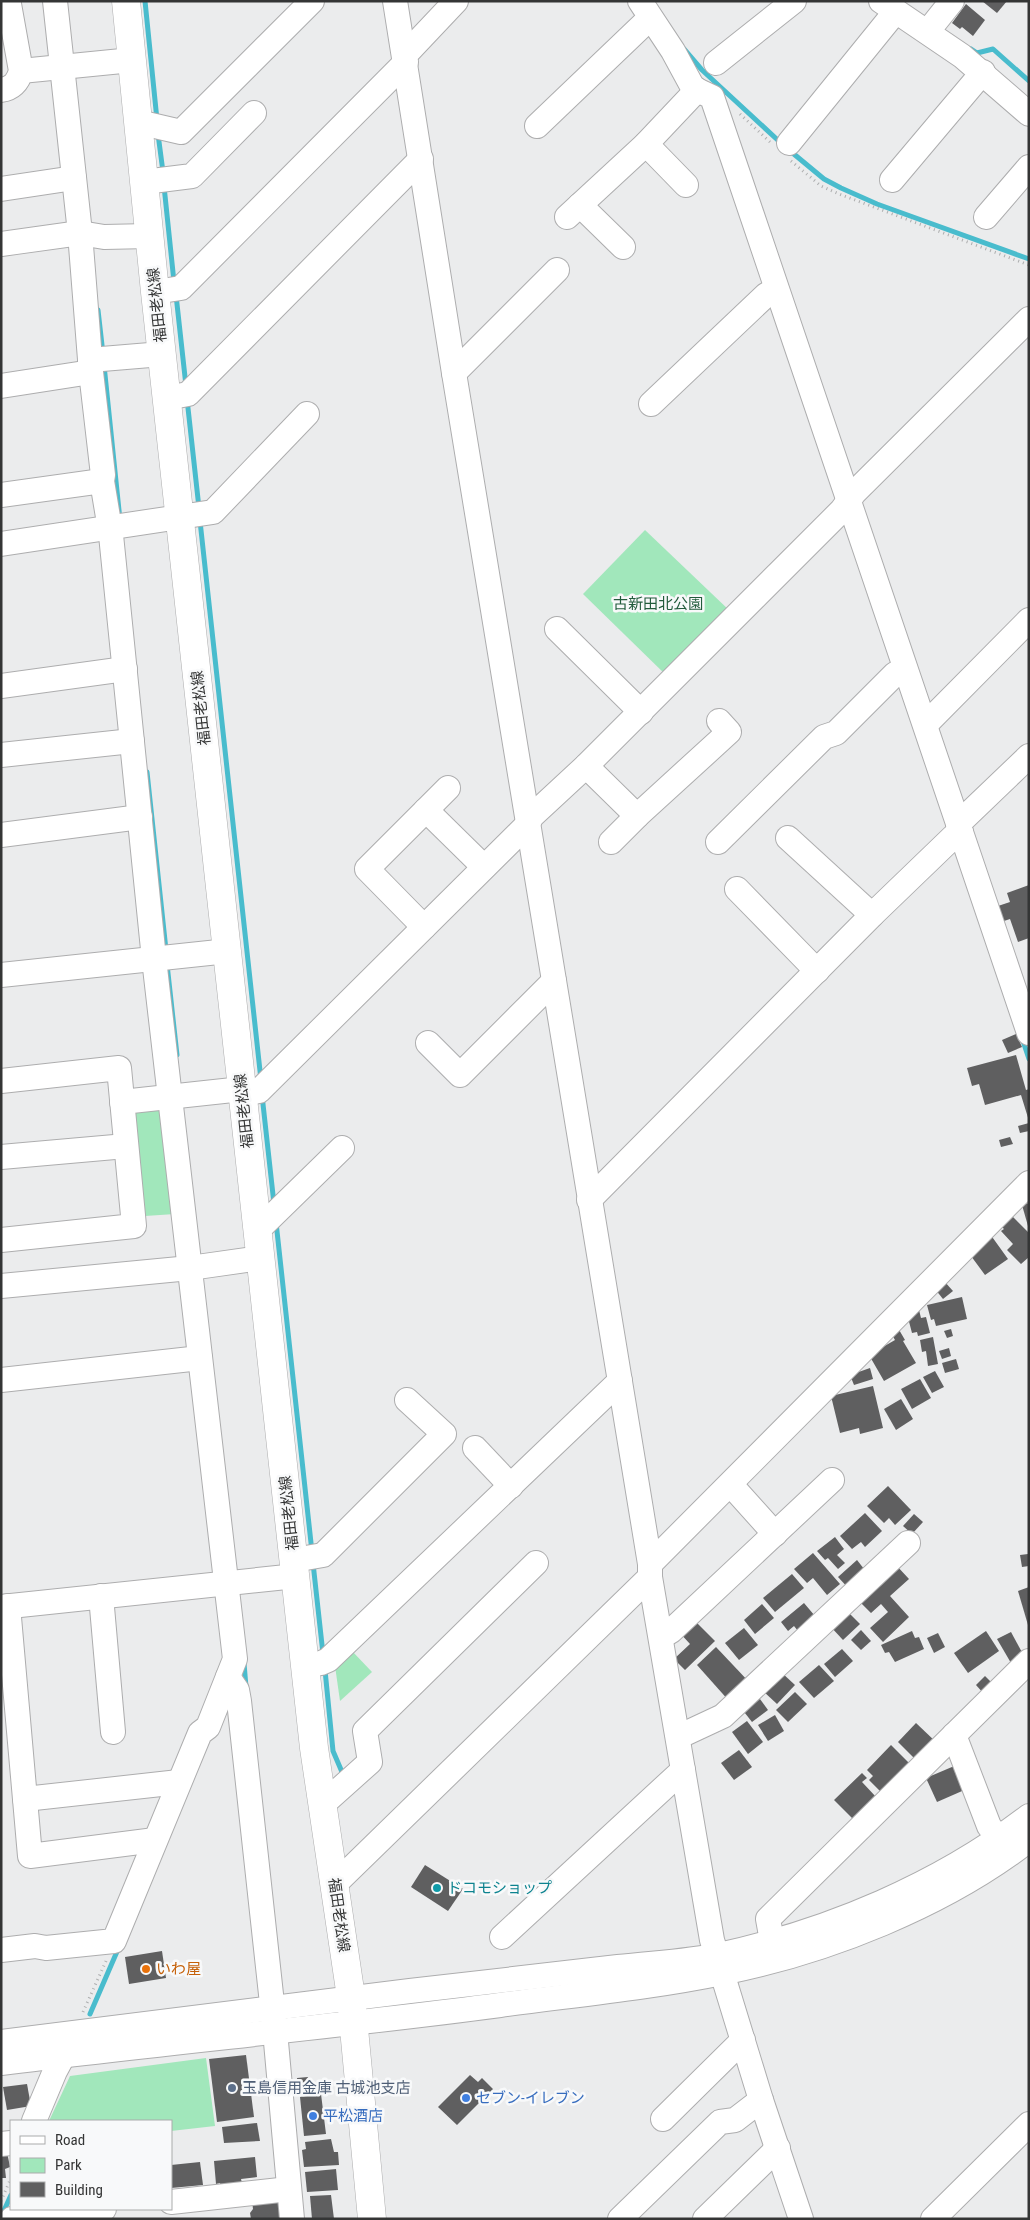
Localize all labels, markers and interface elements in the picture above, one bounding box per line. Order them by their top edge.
street label: 福田老松線 [144,267,170,343]
park label: 古新田北公園 [613,595,703,613]
street label: 福田老松線 [188,670,214,746]
street label: 福田老松線 [231,1073,257,1149]
street label: 福田老松線 [276,1475,302,1551]
street label: 福田老松線 [325,1877,353,1953]
place label: ドコモショップ [447,1879,552,1897]
marker: ドコモショップ [431,1882,443,1894]
place label: いわ屋 [156,1960,201,1978]
marker: いわ屋 [140,1963,152,1975]
place label: 玉島信用金庫 古城池支店 [242,2079,410,2097]
marker: 玉島信用金庫 古城池支店 [226,2082,238,2094]
place label: セブン-イレブン [476,2089,585,2107]
marker: セブン-イレブン [460,2092,472,2104]
place label: 平松酒店 [323,2107,383,2125]
marker: 平松酒店 [307,2110,319,2122]
legend [10,2120,172,2210]
text: Road [55,2131,85,2149]
text: Park [55,2156,82,2174]
text: Building [55,2181,103,2199]

